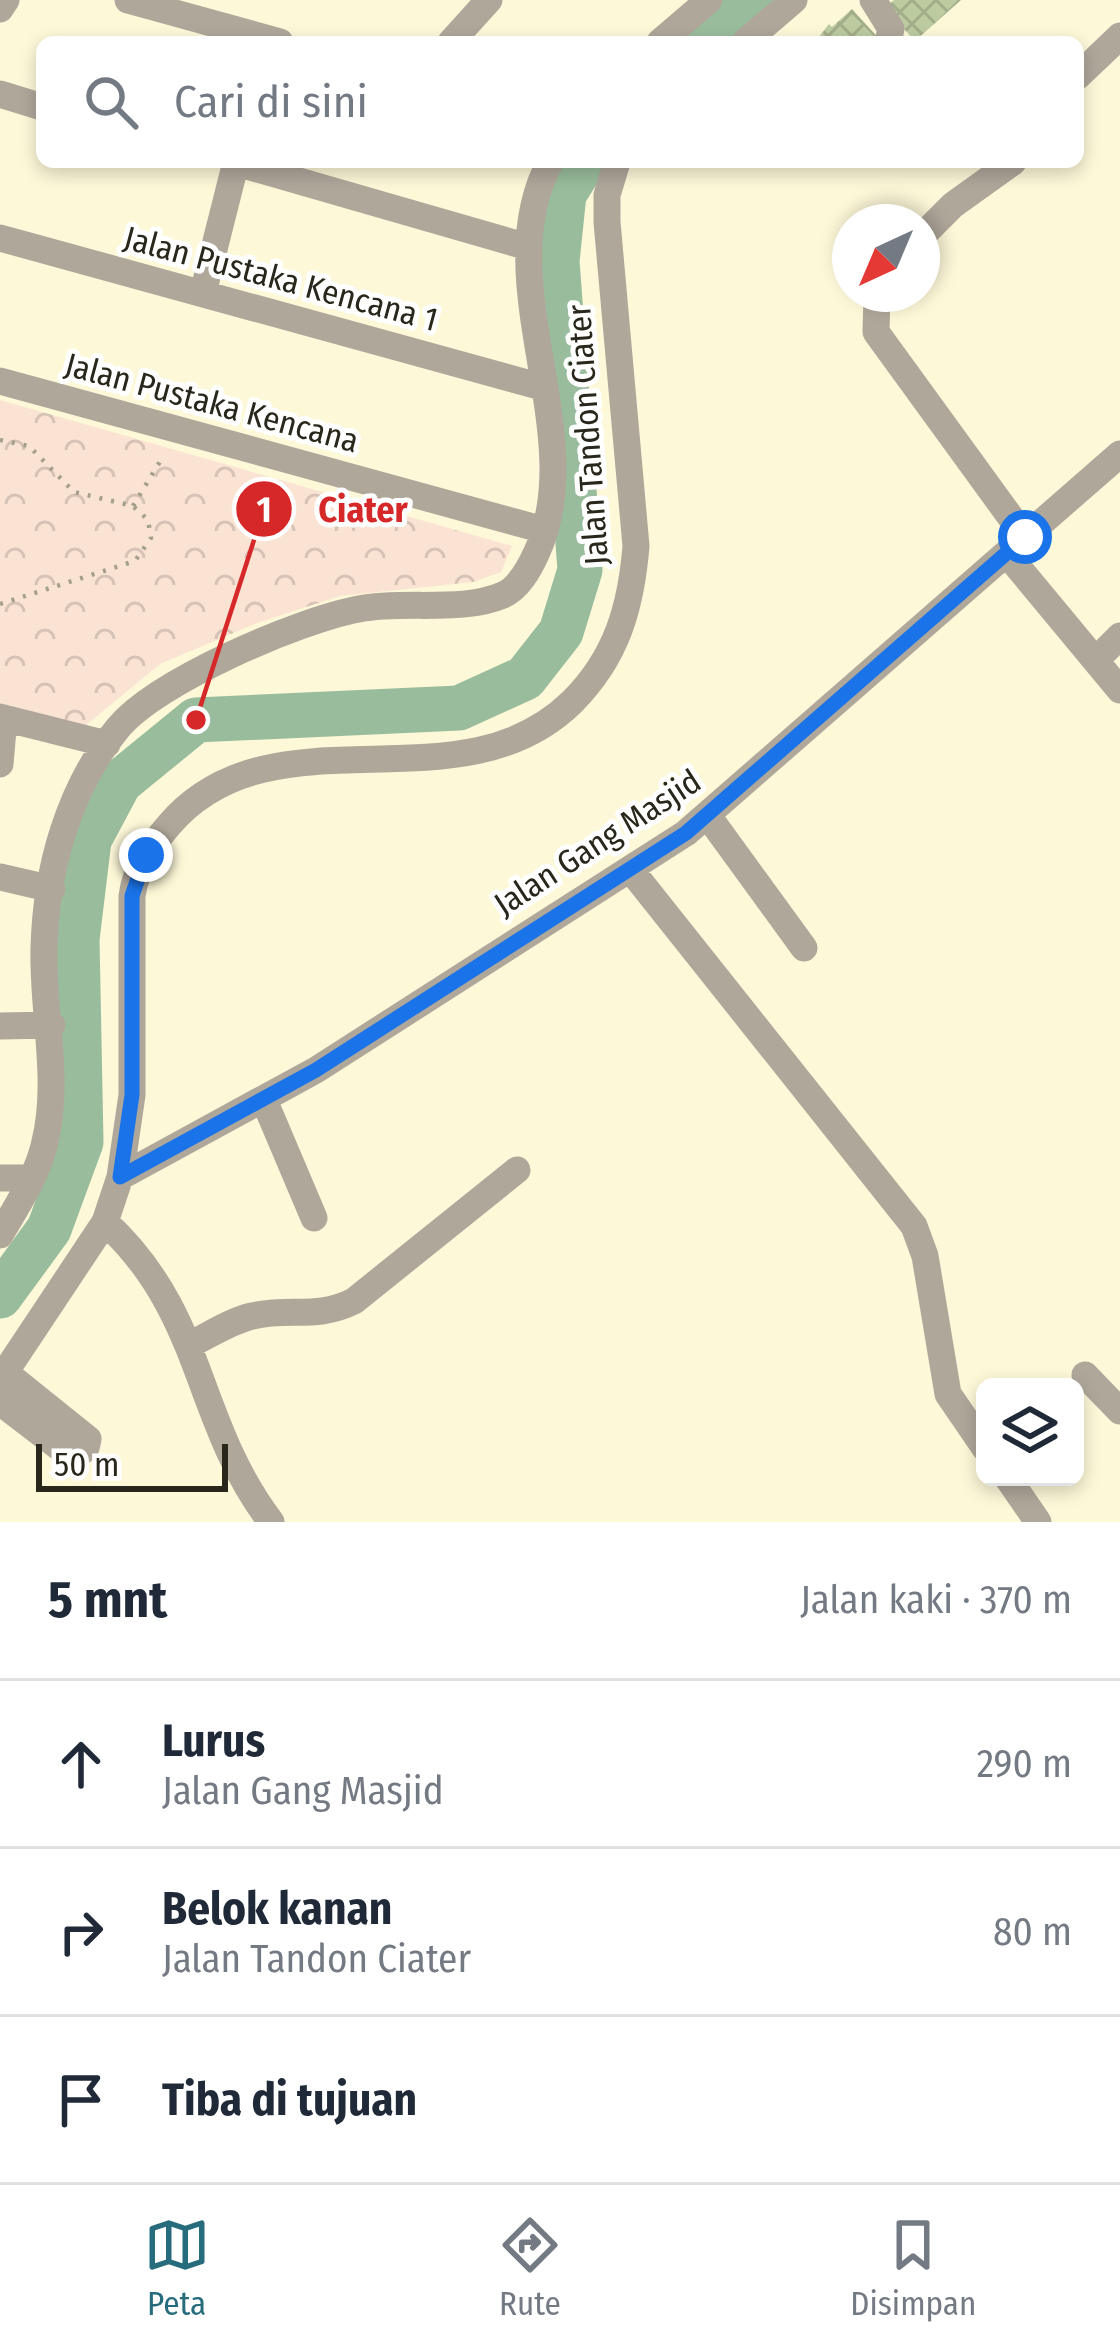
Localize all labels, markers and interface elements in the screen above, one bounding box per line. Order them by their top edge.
search box [36,36,1084,168]
icon: search [78,69,144,135]
text: Cari di sini [174,75,368,129]
north arrow [832,204,940,312]
street label: Jalan Pustaka Kencana 1 [120,218,442,340]
street label: Jalan Tandon Ciater [559,303,617,567]
street label: Jalan Pustaka Kencana [61,345,363,461]
callout: Ciater [234,473,431,545]
text: 1 [256,488,272,532]
text: Ciater [318,488,409,532]
route start [998,510,1052,564]
street label: Jalan Gang Masjid [487,761,708,924]
route end [119,828,173,882]
map controls [976,1378,1084,1486]
button: layers [976,1378,1084,1486]
scale bar [36,1438,228,1491]
text: 50 m [54,1445,119,1485]
text: 5 mnt [48,1569,167,1631]
text: Jalan kaki · 370 m [800,1577,1072,1623]
text: Lurus [162,1714,265,1768]
icon: ahead [48,1731,114,1797]
text: 290 m [977,1741,1072,1787]
text: Jalan Gang Masjid [162,1768,444,1814]
text: Belok kanan [162,1882,392,1936]
icon: right [48,1899,114,1965]
text: 80 m [993,1909,1072,1955]
text: Jalan Tandon Ciater [162,1936,471,1982]
icon: arrive [48,2067,114,2133]
text: Tiba di tujuan [162,2073,417,2127]
tab: Peta [144,2212,210,2324]
tab: Rute [497,2212,563,2324]
tab: Disimpan [850,2212,976,2324]

